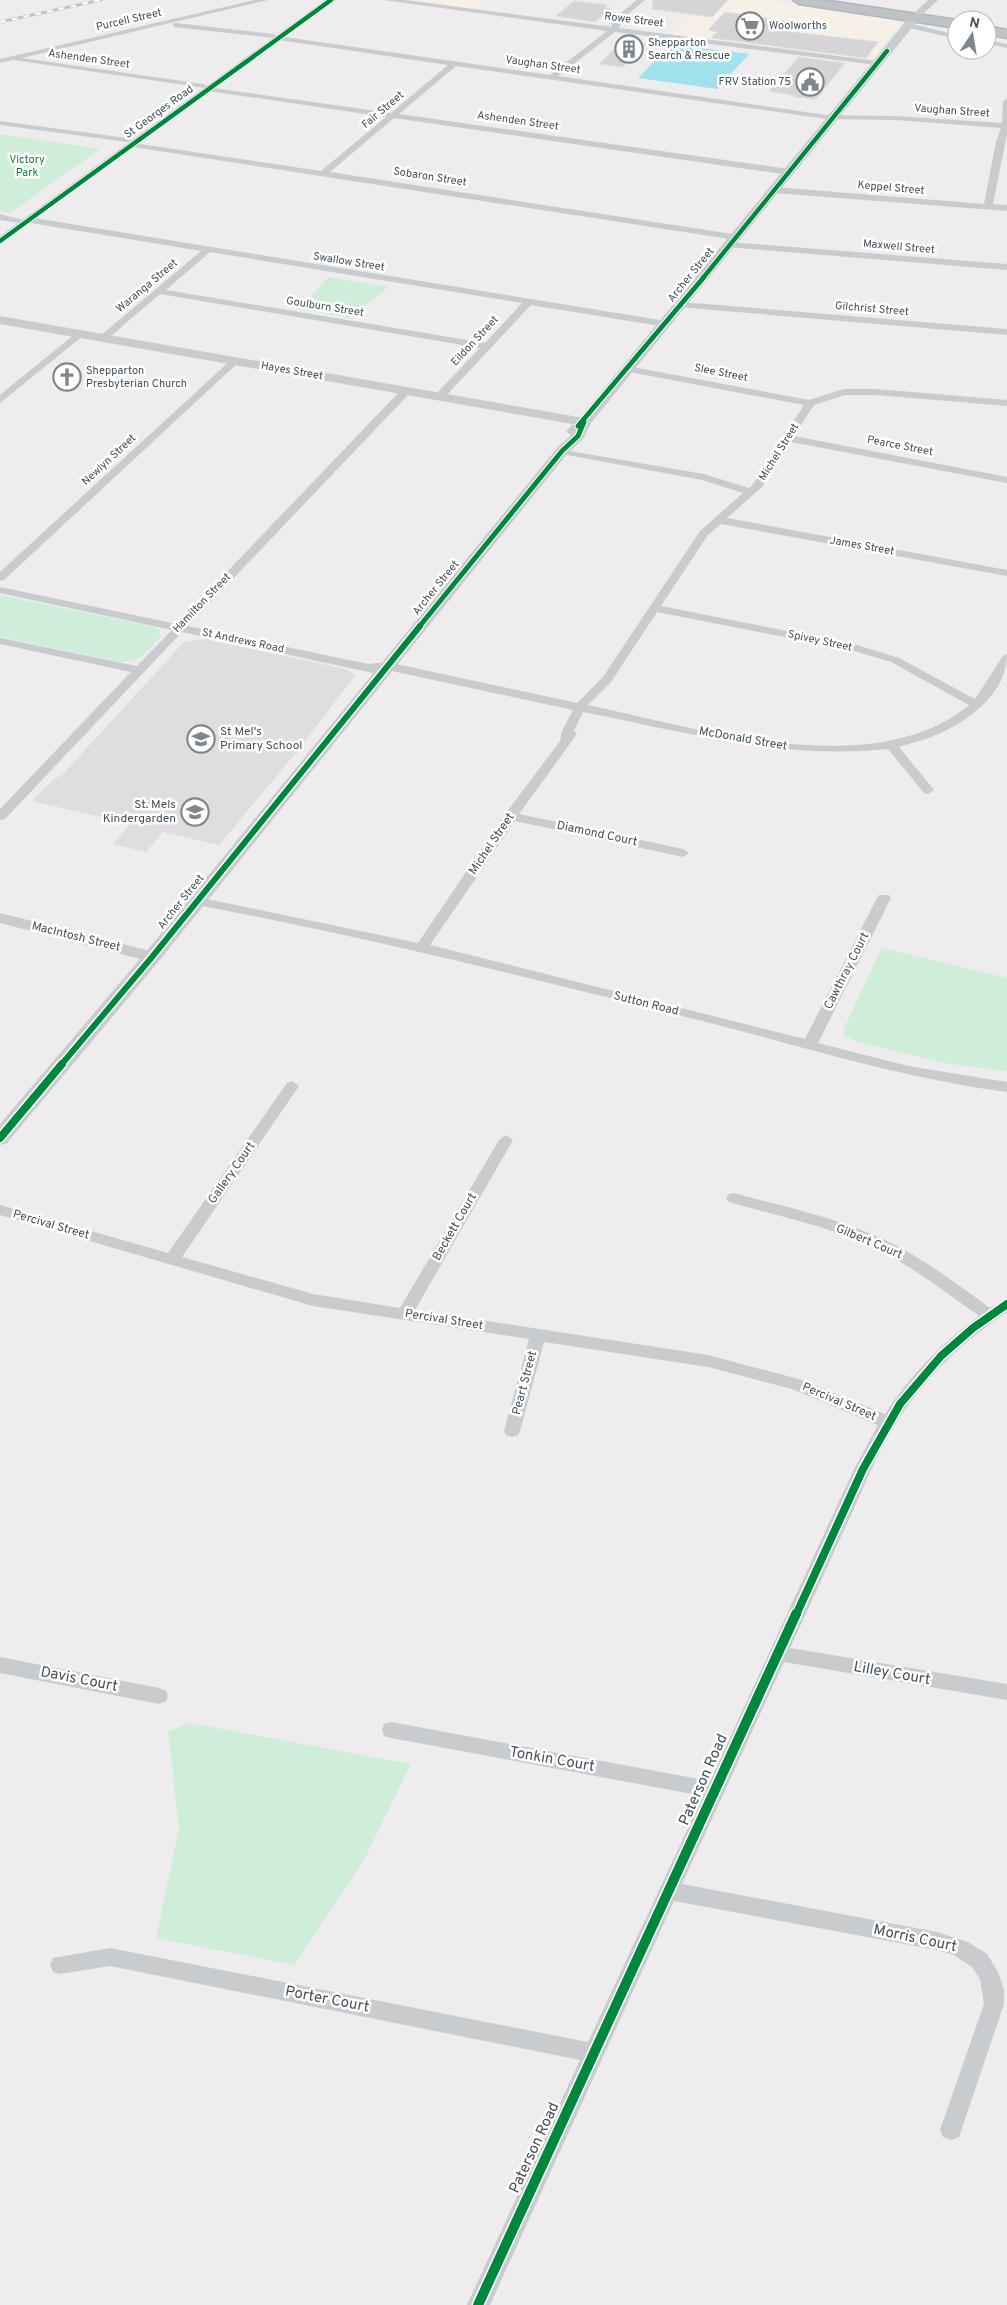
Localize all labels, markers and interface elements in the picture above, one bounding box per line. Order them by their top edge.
street label: Purcell Street [95,6,163,34]
street label: Rowe Street [604,9,664,31]
north arrow [947,10,997,60]
supermarket icon: Woolworths [735,11,765,41]
text: N [968,14,981,33]
place label: Woolworths [769,19,827,33]
building icon: Shepparton Search & Rescue [614,34,644,64]
place label: Shepparton Search & Rescue [648,36,730,63]
street label: Ashenden Street [47,46,131,72]
street label: Vaughan Street [505,53,581,77]
public building icon: FRV Station 75 [795,67,825,97]
place label: FRV Station 75 [719,75,791,89]
street label: St Georges Road [122,82,196,142]
street label: Fair Street [359,88,407,132]
street label: Vaughan Street [914,101,990,121]
street label: Ashenden Street [476,108,560,134]
park label: Victory Park [9,153,45,180]
street label: Sobaron Street [392,164,468,190]
street label: Keppel Street [857,178,925,198]
street label: Maxwell Street [862,237,936,257]
street label: Archer Street [665,245,717,305]
street label: Swallow Street [312,249,386,275]
street label: Waranga Street [113,256,181,316]
street label: Goulburn Street [285,294,365,320]
street label: Gilchrist Street [834,299,910,319]
street label: Eildon Street [448,313,502,369]
street label: Hayes Street [260,359,324,383]
street label: Slee Street [693,361,749,385]
church icon: Shepparton Presbyterian Church [52,362,82,392]
place label: Shepparton Presbyterian Church [86,364,187,391]
street label: Michel Street [756,421,802,483]
street label: Newlyn Street [79,431,139,489]
street label: Pearce Street [866,433,934,459]
street label: James Street [829,533,895,559]
street label: Archer Street [410,558,462,618]
street label: Hamilton Street [170,570,234,636]
street label: St Andrews Road [201,625,285,657]
street label: Spivey Street [786,627,854,655]
street label: McDonald Street [698,723,788,755]
school or university icon: St Mel's Primary School [186,724,216,754]
place label: St Mel's Primary School [220,724,303,754]
place label: St. Mels Kindergarden [103,797,176,827]
school or university icon: St. Mels Kindergarden [180,797,210,827]
street label: Michel Street [465,810,519,878]
street label: Diamond Court [555,818,639,850]
street label: Archer Street [155,872,207,932]
street label: MacIntosh Street [30,918,122,956]
street label: Cawthray Court [821,930,873,1012]
street label: Sutton Road [612,988,680,1020]
street label: Gallery Court [205,1139,259,1207]
street label: Beckett Court [429,1190,481,1264]
street label: Percival Street [11,1206,91,1244]
street label: Gilbert Court [833,1221,905,1263]
street label: Percival Street [404,1306,484,1334]
street label: Peart Street [509,1349,541,1417]
street label: Percival Street [800,1379,878,1425]
street label: Lilley Court [852,1658,932,1690]
street label: Davis Court [39,1663,119,1697]
street label: Paterson Road [675,1731,733,1829]
street label: Tonkin Court [508,1743,596,1777]
street label: Morris Court [872,1921,958,1957]
street label: Porter Court [283,1983,371,2017]
street label: Paterson Road [506,2100,564,2196]

